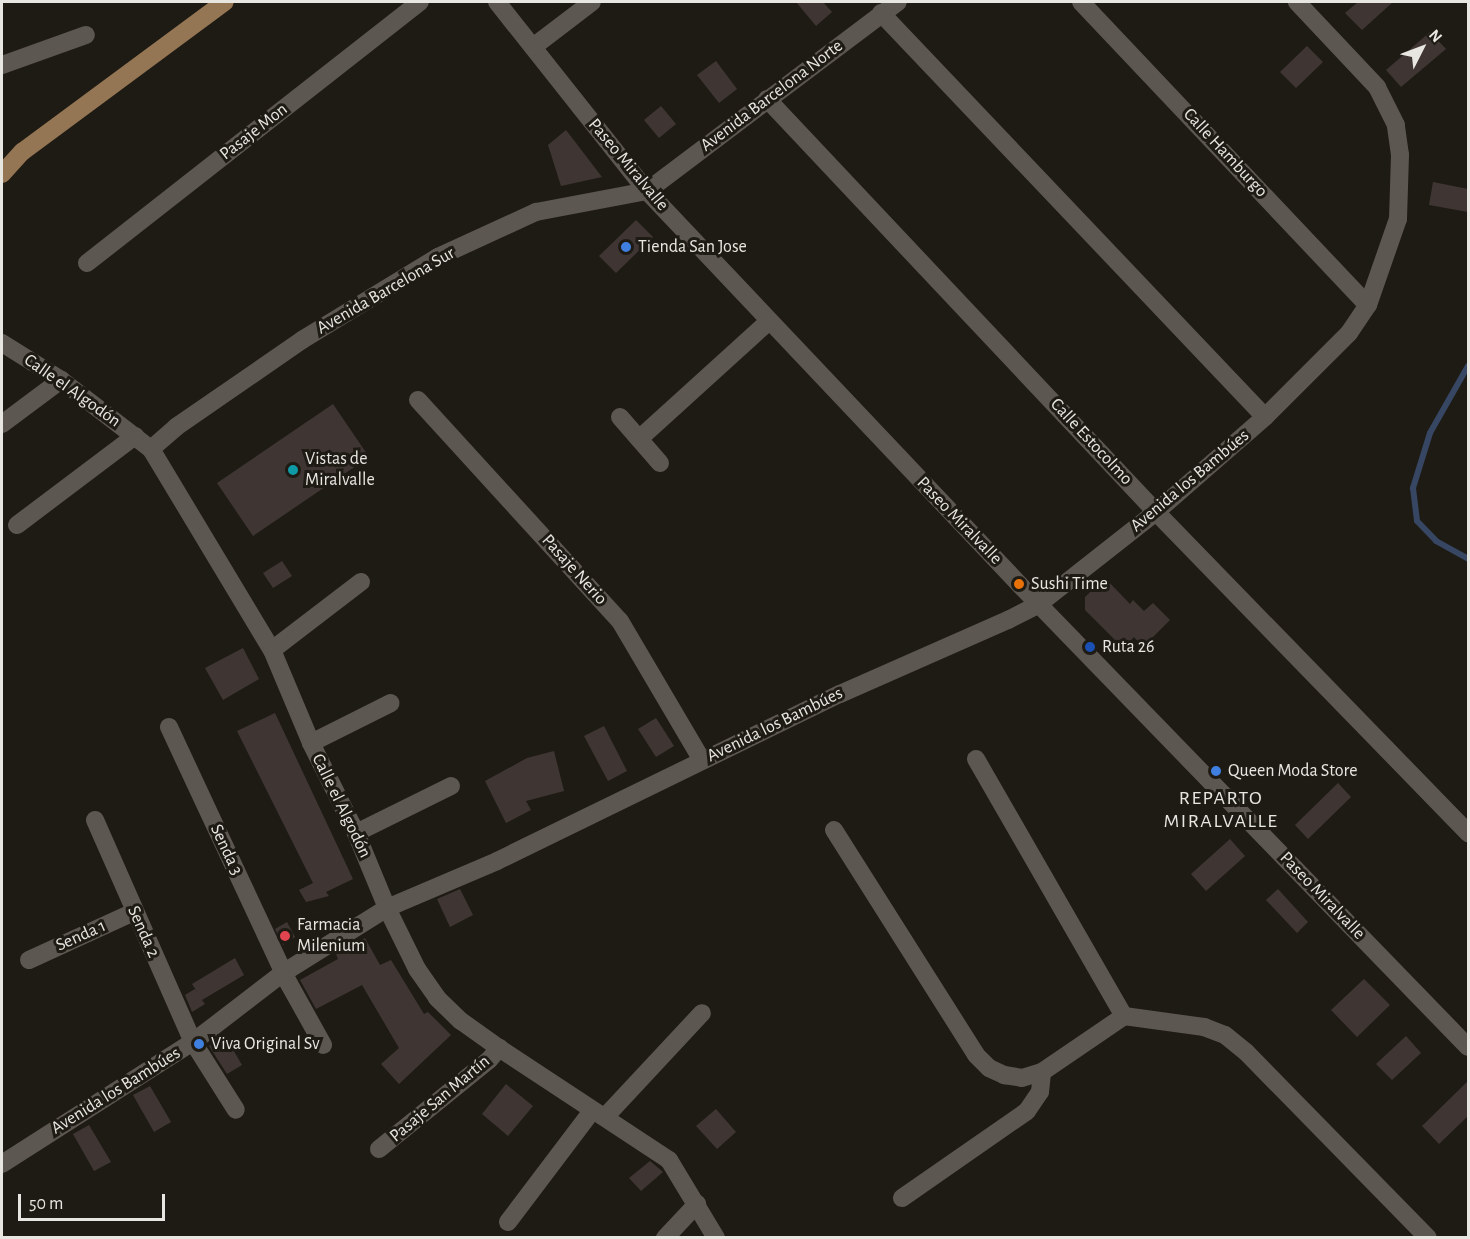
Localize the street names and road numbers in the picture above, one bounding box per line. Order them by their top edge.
street label: Avenida Barcelona Norte [697,35,847,157]
street label: Pasaje Mon [216,99,292,165]
street label: Calle Hamburgo [1178,104,1272,202]
street label: Paseo Miralvalle [583,114,673,216]
street label: Avenida Barcelona Sur [313,243,459,339]
street label: Calle el Algodón [19,350,125,432]
street label: Calle Estocolmo [1045,394,1137,490]
street label: Avenida los Bambúes [1126,425,1254,537]
street label: Paseo Miralvalle [912,473,1006,569]
street label: Pasaje Nerio [537,530,611,610]
street label: Avenida los Bambúes [704,683,846,767]
street label: Calle el Algodón [306,750,376,862]
street label: Senda 3 [205,821,247,879]
street label: Paseo Miralvalle [1275,848,1369,944]
street label: Senda 2 [122,903,164,961]
street label: Senda 1 [53,915,109,957]
street label: Avenida los Bambúes [47,1043,185,1139]
street label: Pasaje San Martín [386,1051,494,1147]

